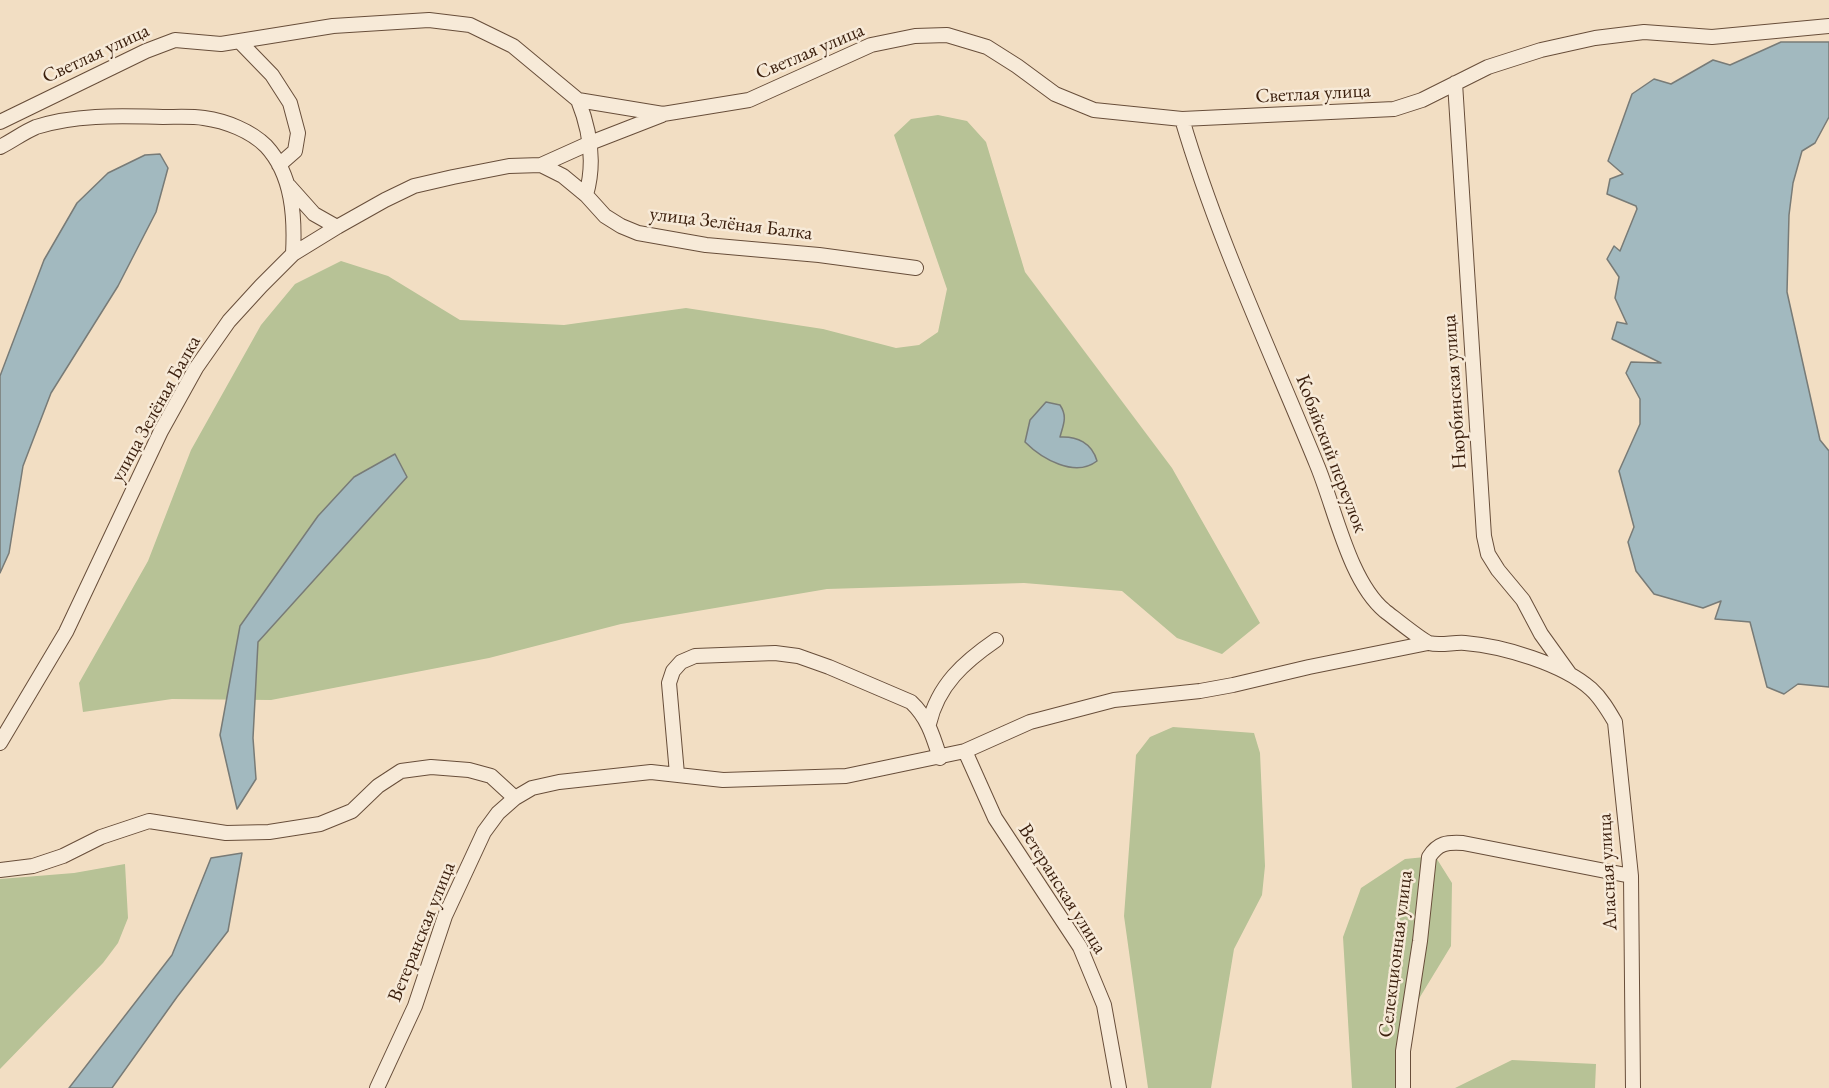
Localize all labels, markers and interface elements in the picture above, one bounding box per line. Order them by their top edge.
street label: Светлая улица [752,18,868,86]
street label: Светлая улица [39,19,153,89]
street label: Светлая улица [1255,79,1371,109]
street label: улица Зелёная Балка [648,202,814,246]
street label: Нюрбинская улица [1438,314,1472,470]
street label: улица Зелёная Балка [106,331,206,487]
street label: Кобяйский переулок [1290,372,1372,536]
street label: Аласная улица [1593,813,1623,931]
street label: Ветеранская улица [1012,820,1112,958]
street label: Ветеранская улица [383,859,461,1005]
street label: Селекционная улица [1374,869,1418,1039]

